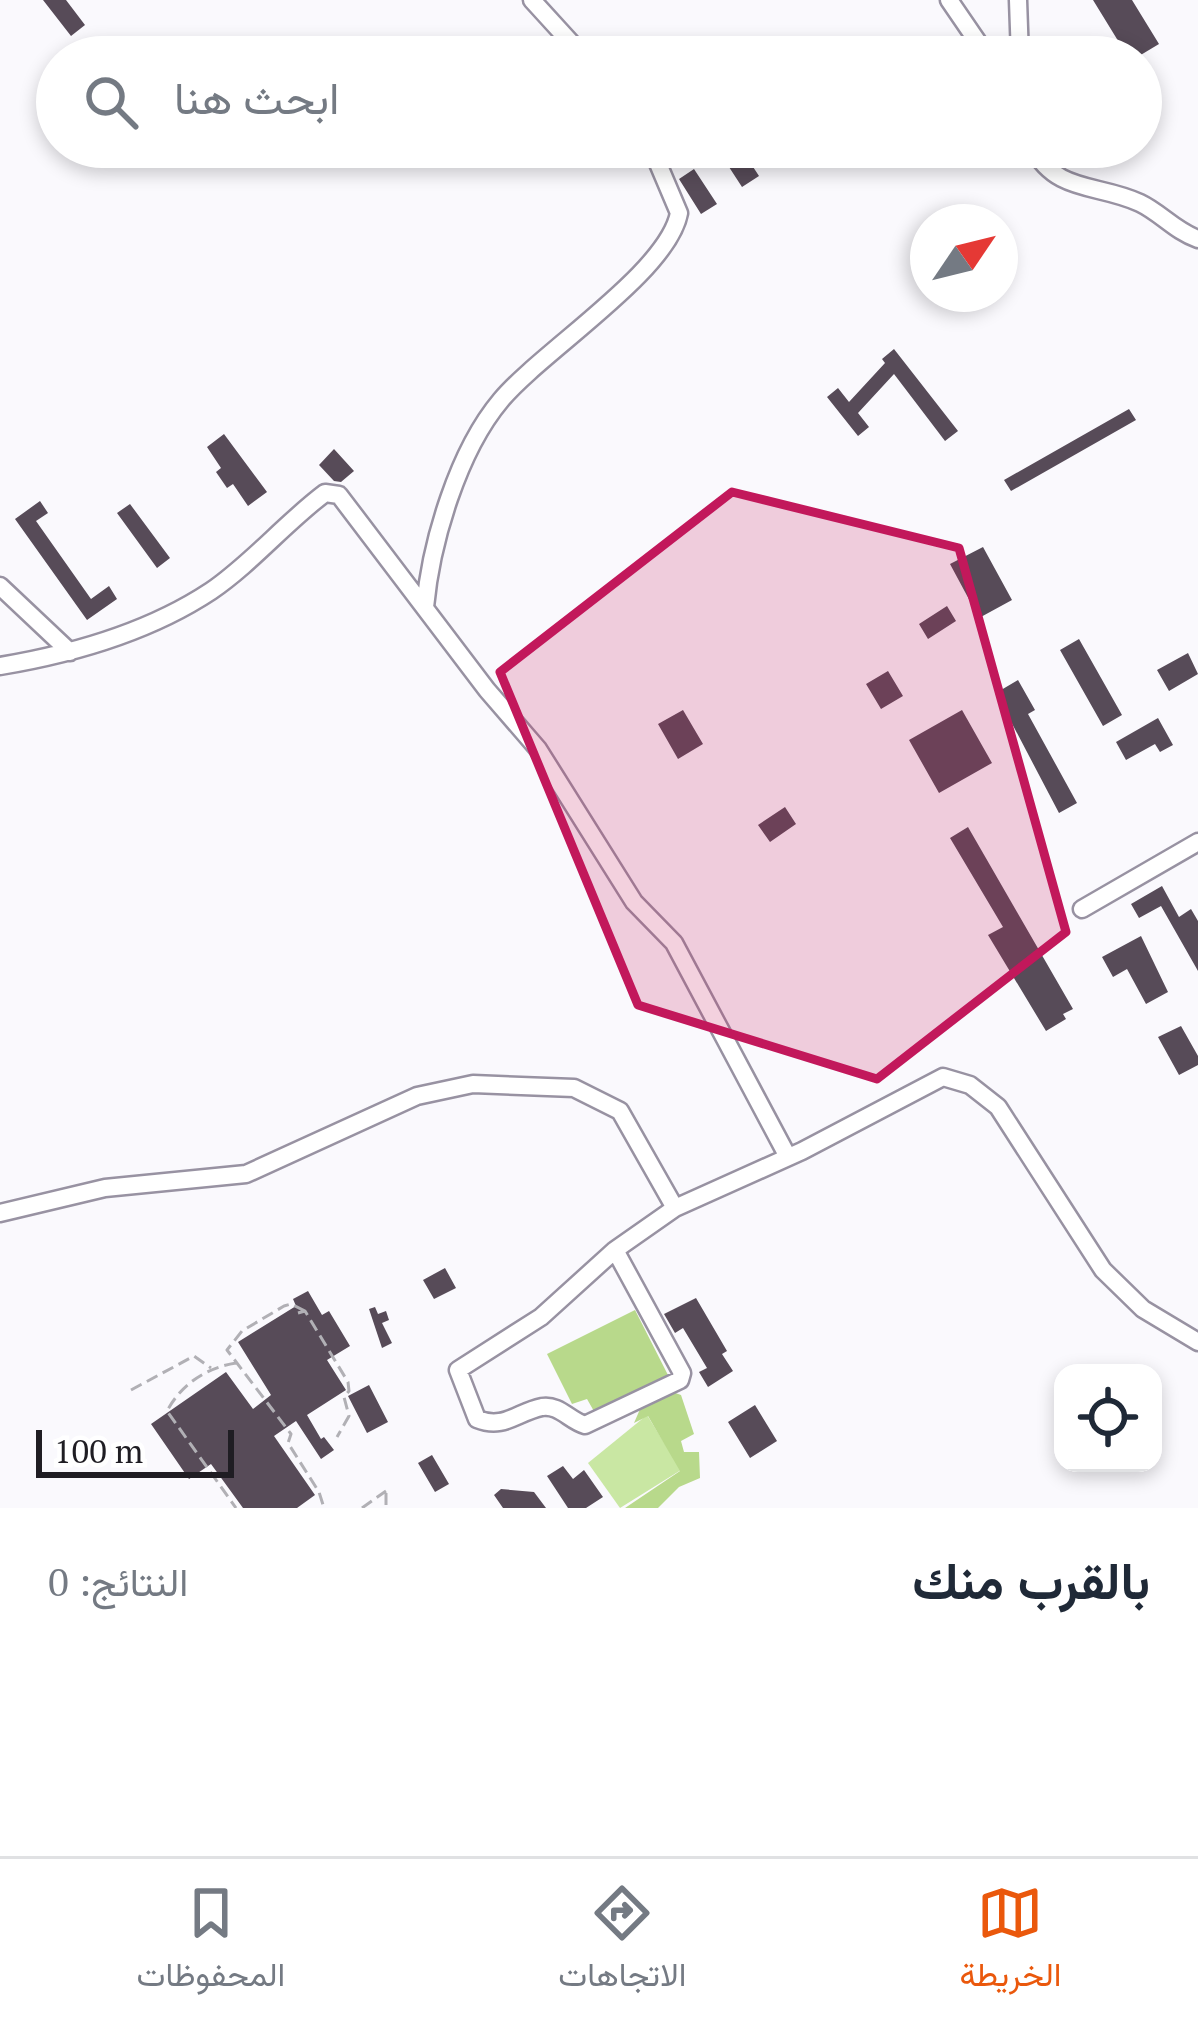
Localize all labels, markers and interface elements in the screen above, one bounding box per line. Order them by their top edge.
search box [36,36,1162,168]
text: ابحث هنا [174,67,339,127]
icon: search [78,69,144,135]
north arrow [910,204,1018,312]
map controls [1054,1364,1162,1472]
button: locate [1054,1364,1162,1472]
scale bar [36,1424,234,1477]
text: 100 m [54,1429,143,1472]
text: بالقرب منك [912,1546,1150,1614]
text: النتائج: 0 [48,1555,188,1607]
tab: المحفوظات [137,1880,285,2004]
tab: الاتجاهات [558,1880,686,2004]
tab: الخريطة [959,1880,1061,2004]

